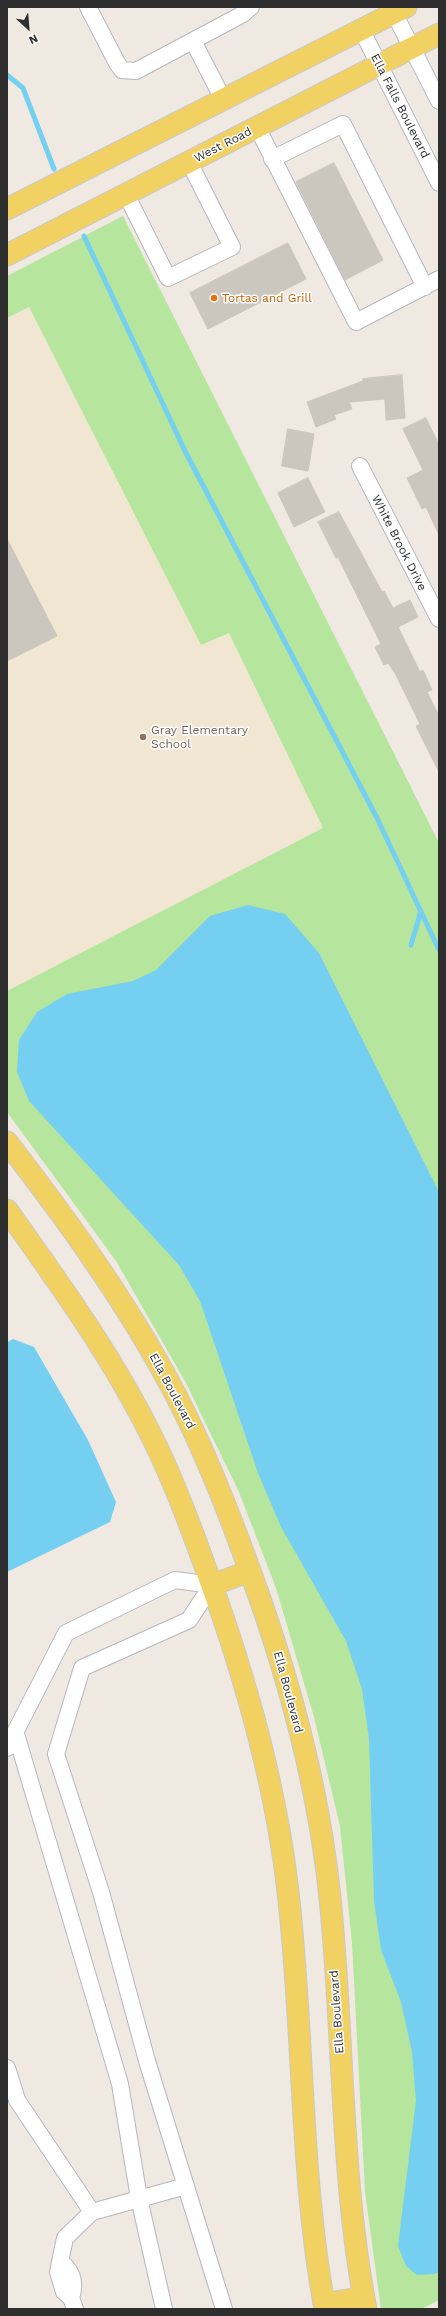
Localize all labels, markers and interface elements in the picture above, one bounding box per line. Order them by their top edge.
north arrow [8,8,48,48]
text: N [27,32,40,47]
street label: Ella Falls Boulevard [367,51,433,161]
street label: West Road [192,124,254,166]
place label: Tortas and Grill [222,291,312,305]
marker: Tortas and Grill [209,293,219,303]
street label: White Brook Drive [369,493,429,593]
place label: Gray Elementary School [151,723,248,751]
marker: Gray Elementary School [138,732,148,742]
street label: Ella Boulevard [146,1351,198,1431]
street label: Ella Boulevard [270,1650,306,1734]
street label: Ella Boulevard [327,1970,347,2054]

